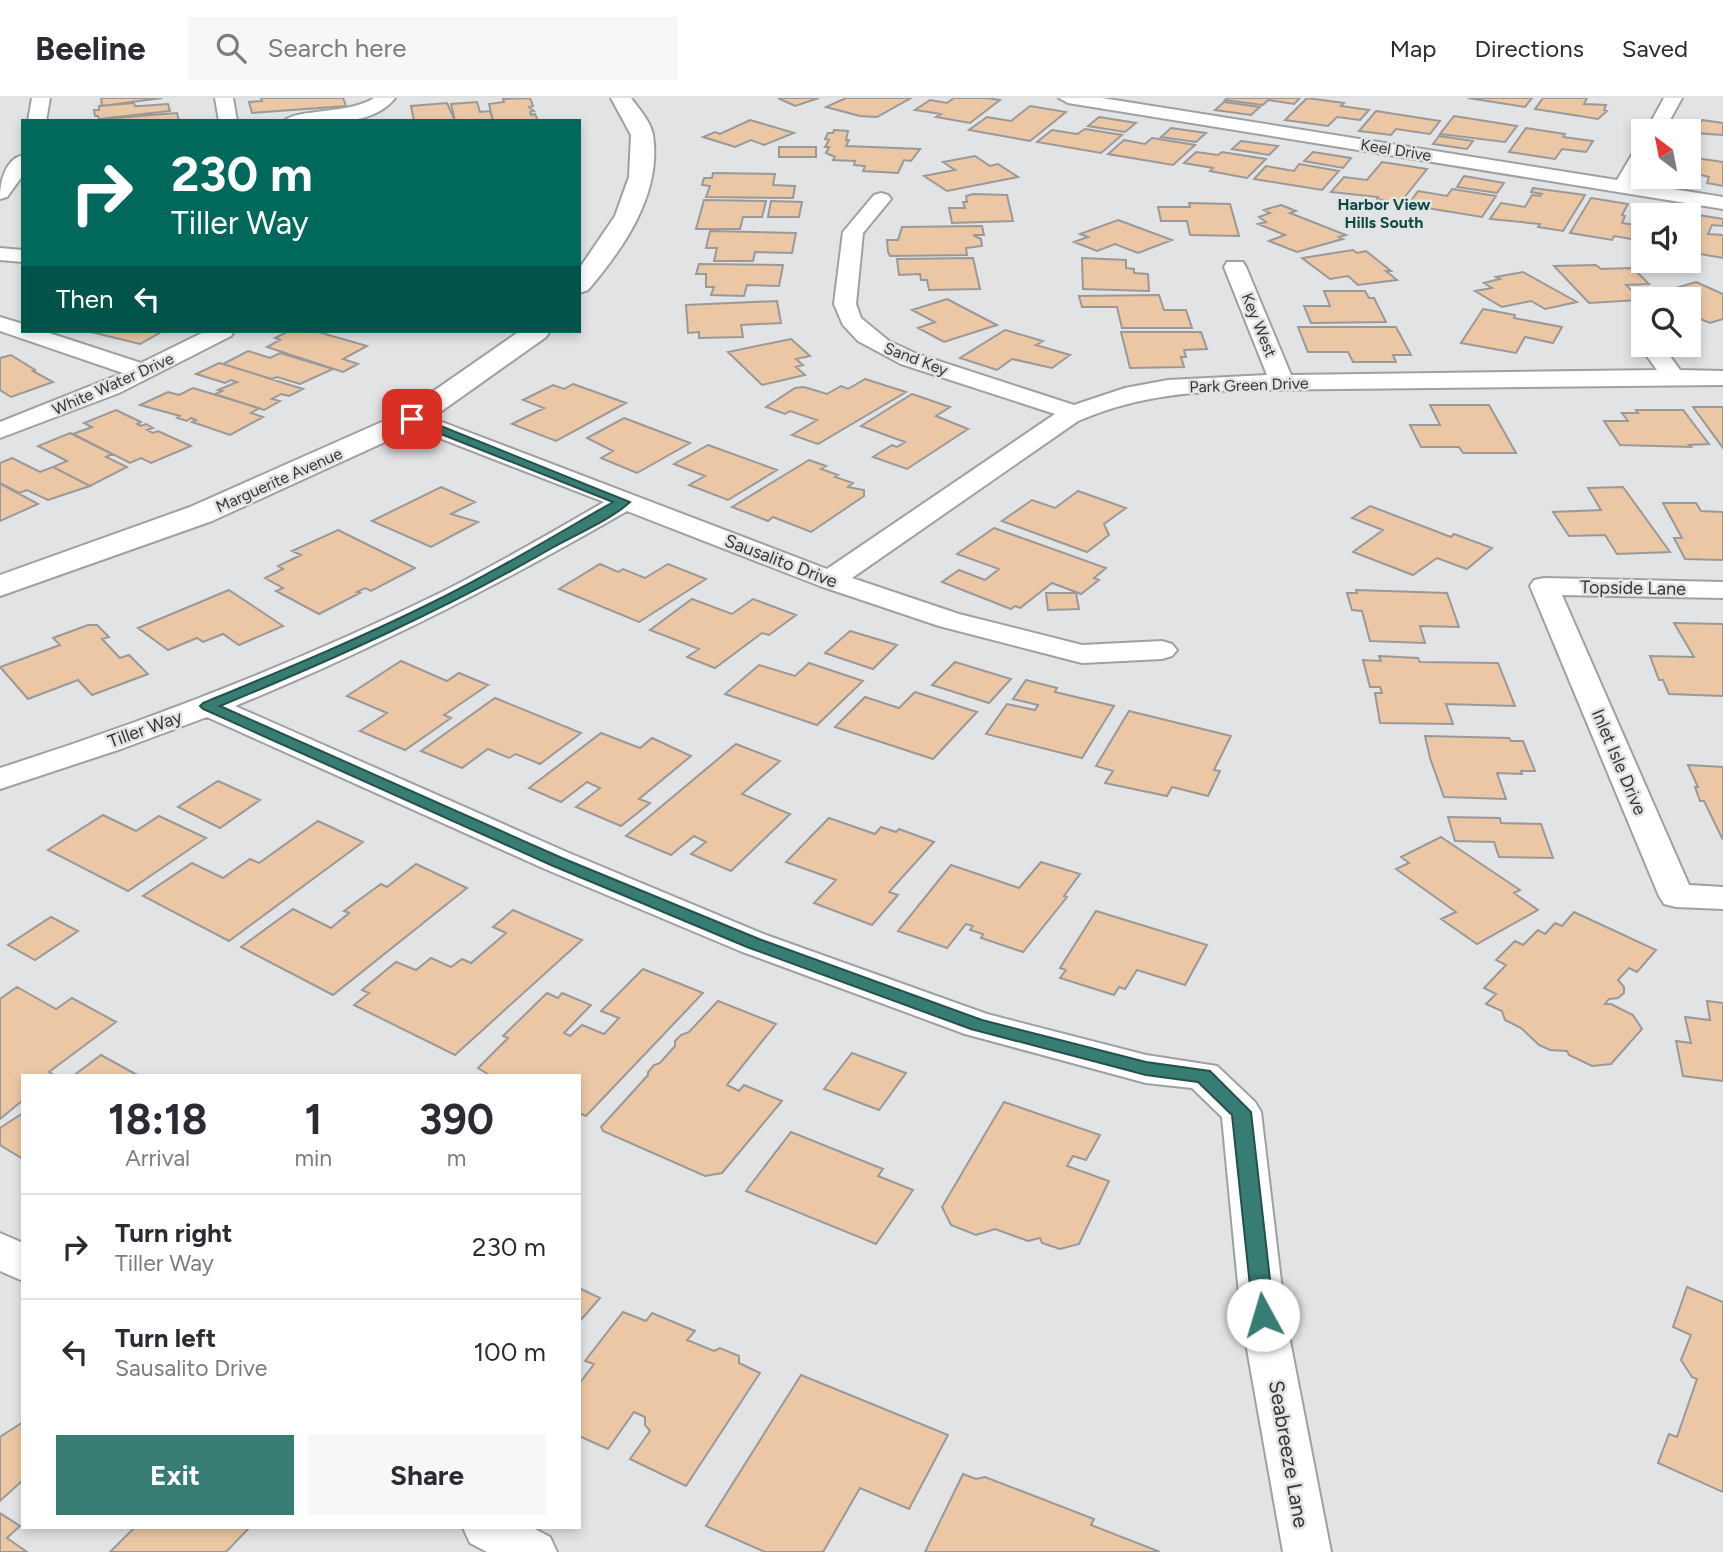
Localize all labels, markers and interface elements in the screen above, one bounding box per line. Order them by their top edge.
search box [188,17,678,80]
text: Beeline [35,29,146,68]
icon: search [212,29,250,67]
text: Search here [268,32,406,64]
text: Map [1390,34,1436,63]
text: Directions [1474,34,1584,63]
text: Saved [1622,34,1688,63]
north arrow [1631,119,1701,189]
map controls [1631,119,1701,357]
street label: Keel Drive [1359,135,1433,165]
text: 230 m [171,144,313,203]
icon: right [56,147,147,238]
district label: Harbor View Hills South [1338,195,1431,232]
button: sound [1631,203,1701,273]
text: Tiller Way [171,204,309,242]
icon: left [128,280,166,318]
text: Then [56,283,114,315]
button: search [1631,287,1701,357]
street label: Key West [1238,290,1280,360]
street label: Sand Key [881,338,951,380]
street label: White Water Drive [49,349,177,419]
street label: Park Green Drive [1189,373,1309,397]
pin [382,389,442,449]
icon: arrive [393,400,431,438]
street label: Marguerite Avenue [213,444,345,516]
street label: Sausalito Drive [721,529,841,593]
street label: Topside Lane [1580,576,1686,600]
street label: Tiller Way [105,705,186,753]
street label: Inlet Isle Drive [1587,706,1651,818]
text: 18:18 [108,1094,207,1145]
text: 1 [304,1094,322,1145]
text: 390 [419,1094,494,1145]
text: Arrival [125,1144,190,1172]
text: min [294,1144,332,1172]
text: m [447,1144,466,1172]
text: Turn right [115,1217,232,1249]
icon: right [56,1228,94,1266]
text: 230 m [472,1231,546,1263]
text: Tiller Way [115,1249,214,1277]
position arrow [1226,1278,1300,1352]
text: Turn left [115,1322,216,1354]
icon: left [56,1333,94,1371]
text: 100 m [473,1336,546,1368]
text: Sausalito Drive [115,1354,267,1382]
street label: Seabreeze Lane [1264,1378,1314,1530]
button: Exit [56,1435,294,1515]
button: Share [308,1435,546,1515]

